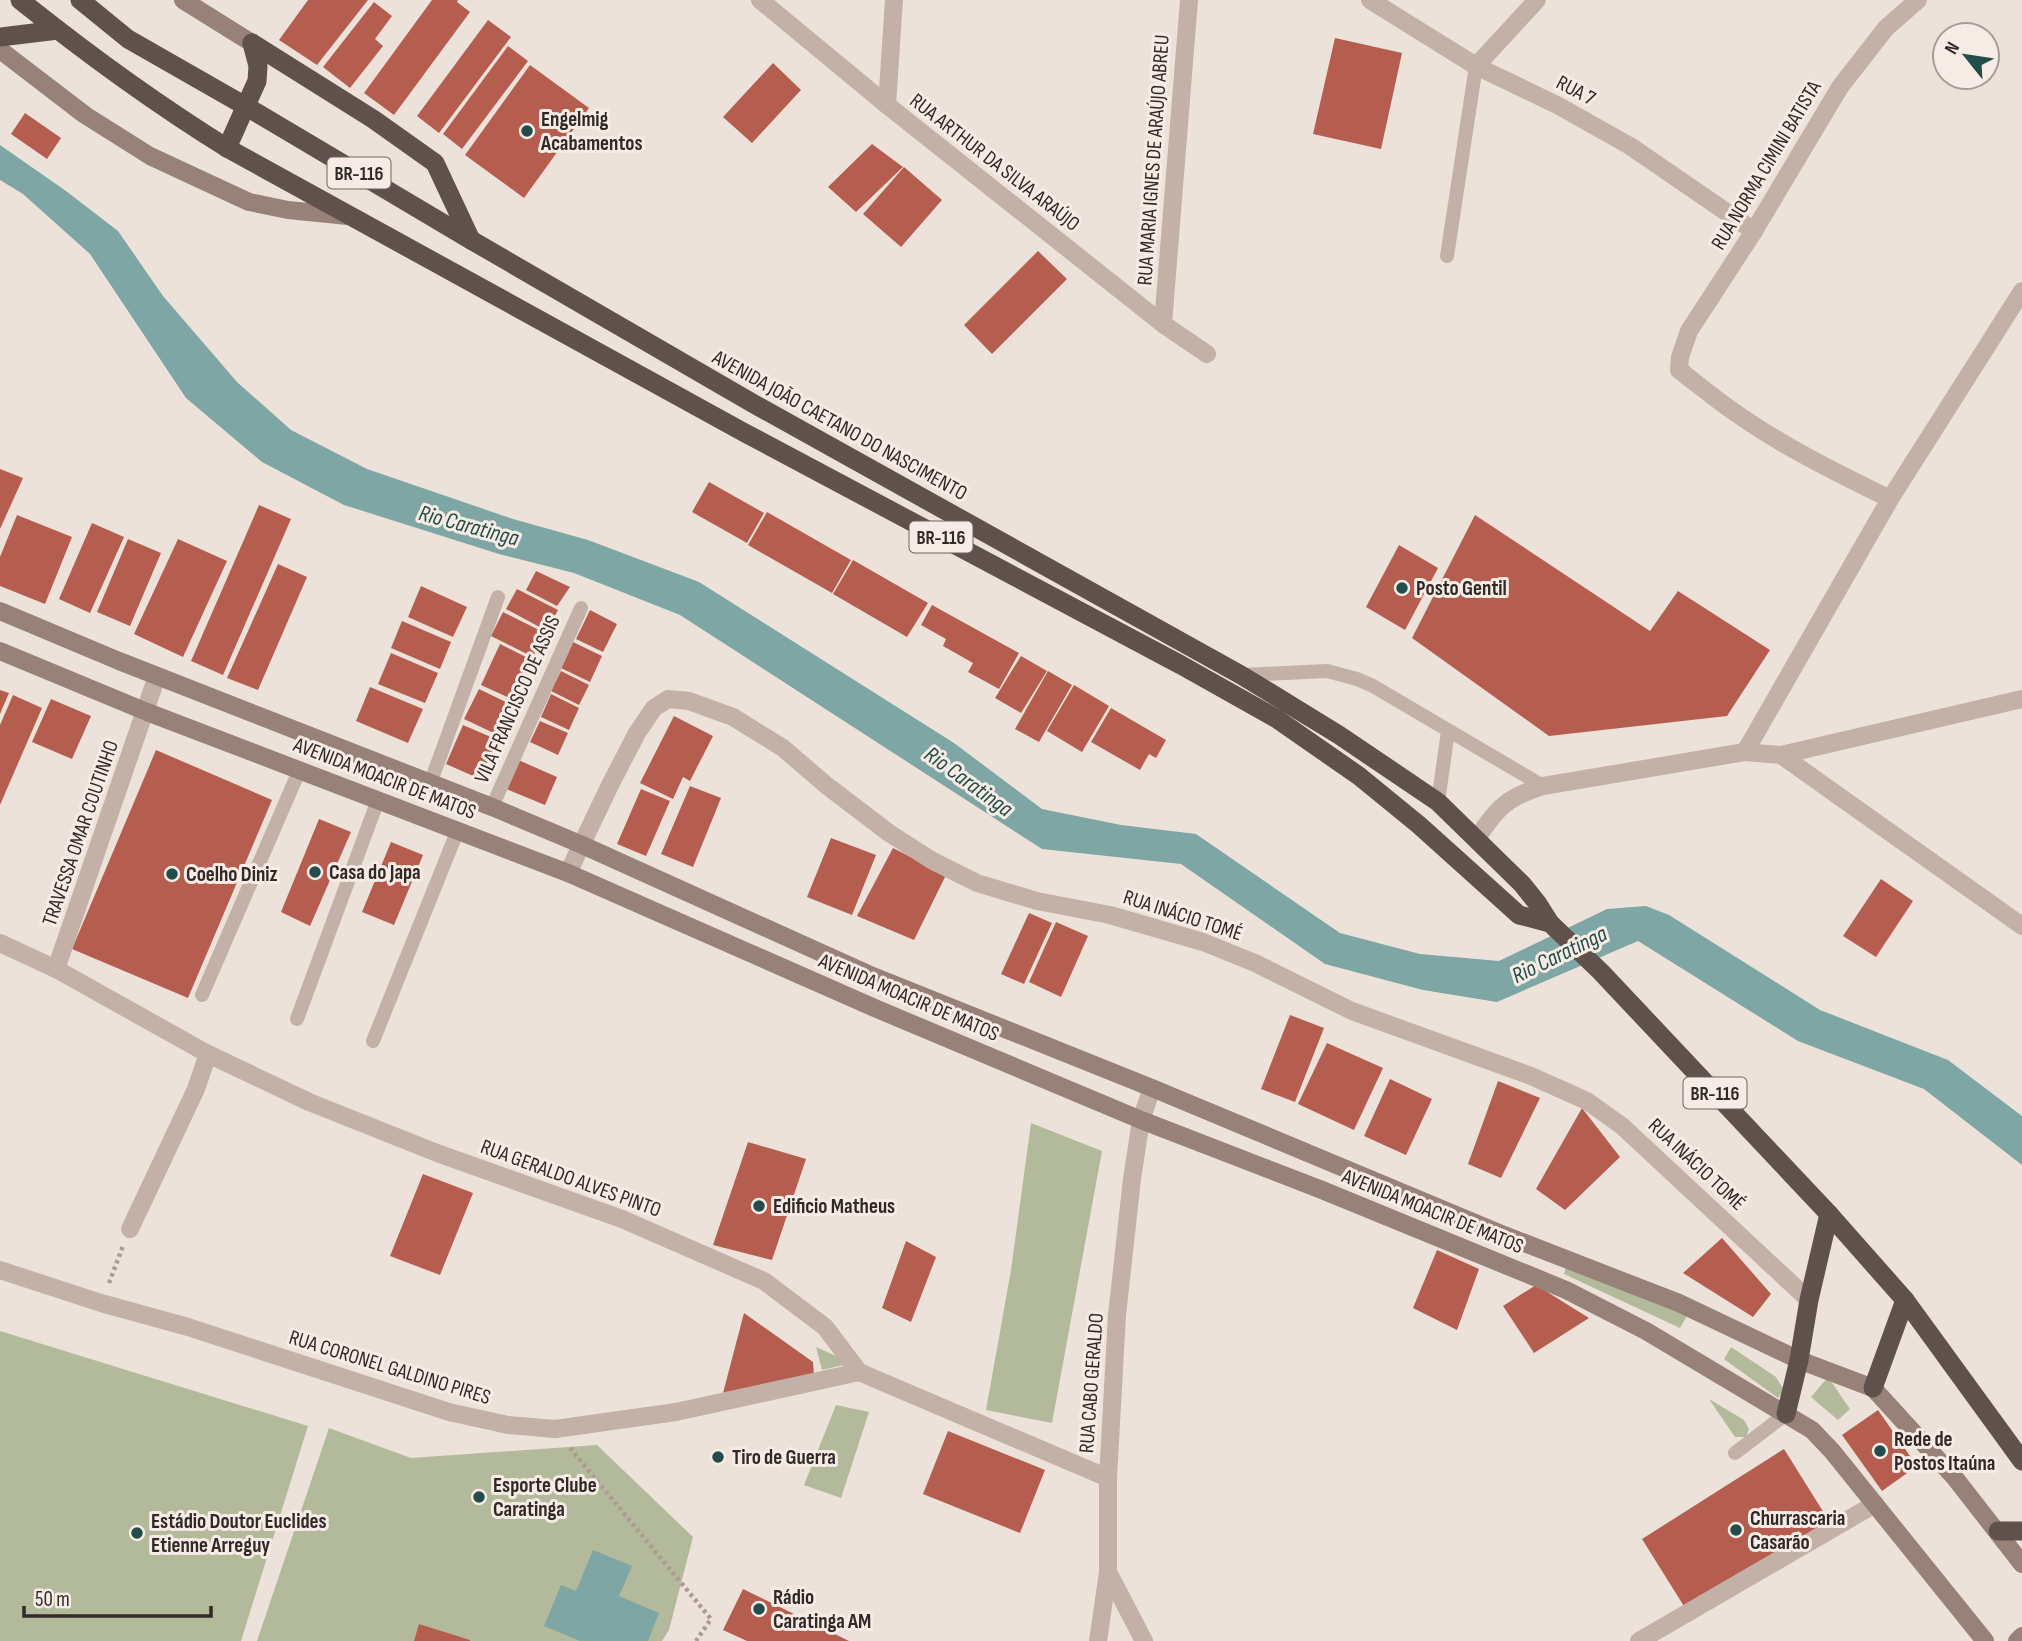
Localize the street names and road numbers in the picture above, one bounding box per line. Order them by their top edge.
street label: RUA MARIA IGNES DE ARAÚJO ABREU [1132,34,1175,286]
street label: RUA 7 [1552,70,1600,111]
street label: RUA NORMA CIMINI BATISTA [1706,75,1827,254]
street label: RUA ARTHUR DA SILVA ARAÚJO [905,88,1085,237]
road number: BR-116 [328,158,390,188]
street label: AVENIDA JOÃO CAETANO DO NASCIMENTO [707,344,971,506]
road number: BR-116 [909,522,972,552]
street label: VILA FRANCISCO DE ASSIS [469,612,566,787]
street label: AVENIDA MOACIR DE MATOS [289,732,479,825]
street label: TRAVESSA OMAR COUTINHO [37,737,124,929]
street label: RUA INÁCIO TOMÉ [1120,884,1246,946]
street label: AVENIDA MOACIR DE MATOS [814,948,1003,1047]
road number: BR-116 [1684,1078,1746,1108]
street label: RUA INÁCIO TOMÉ [1643,1113,1750,1216]
street label: RUA GERALDO ALVES PINTO [477,1134,664,1223]
street label: AVENIDA MOACIR DE MATOS [1338,1163,1527,1259]
street label: RUA CABO GERALDO [1074,1312,1109,1454]
street label: RUA CORONEL GALDINO PIRES [286,1325,494,1410]

